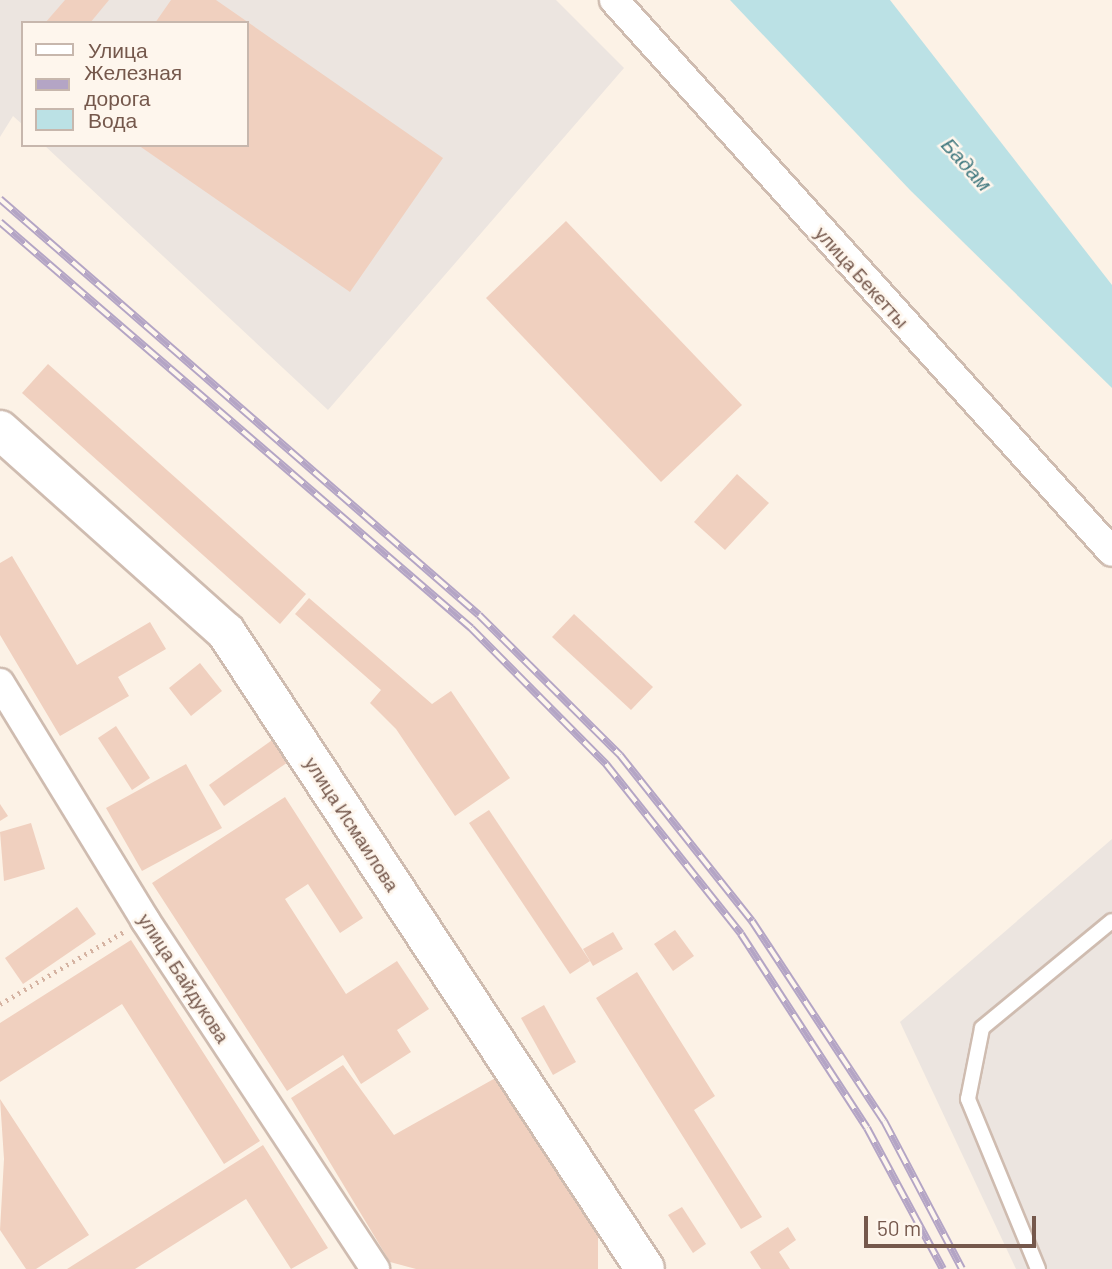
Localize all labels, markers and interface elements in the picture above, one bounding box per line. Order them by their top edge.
legend [21,21,248,147]
text: Улица [88,37,148,62]
text: Железная дорога [84,59,182,110]
text: Вода [88,107,137,132]
water label: Бадам [937,132,997,196]
street label: улица Бекетты [811,222,913,332]
street label: улица Исмаилова [300,752,404,896]
street label: улица Байдукова [134,909,234,1047]
scale bar [867,1202,1038,1246]
text: 50 m [877,1215,921,1240]

